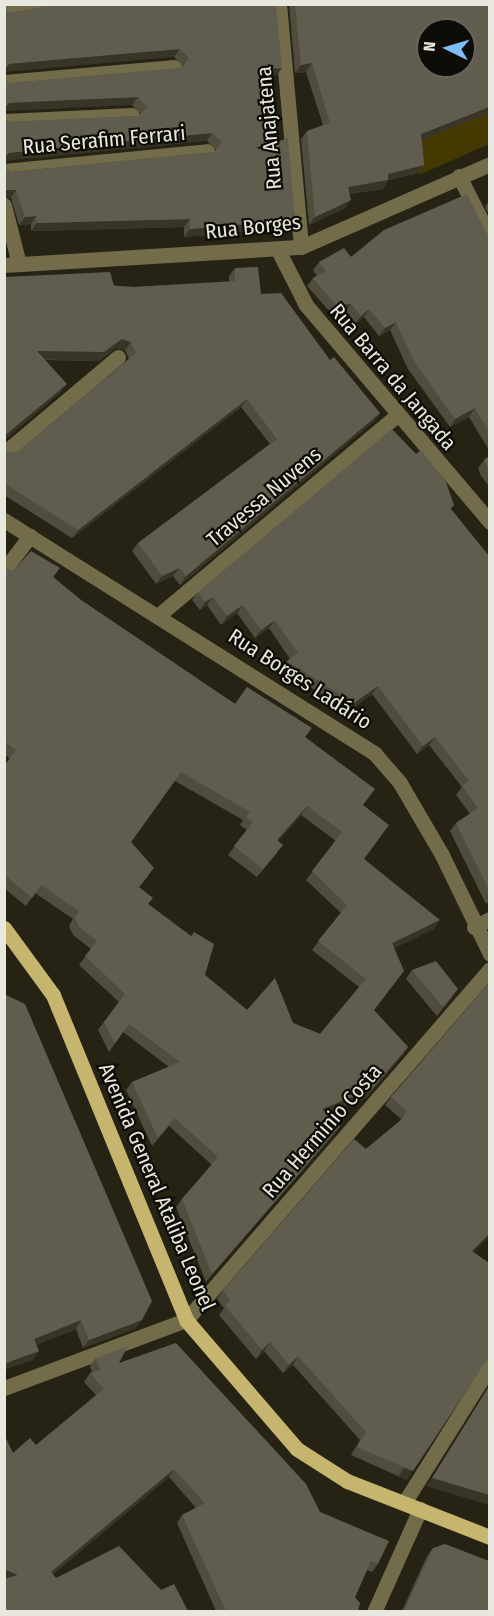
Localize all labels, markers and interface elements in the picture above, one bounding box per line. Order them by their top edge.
north arrow [416,18,476,78]
text: N [420,41,439,52]
street label: Rua Anajatena [251,65,287,191]
street label: Rua Serafim Ferrari [22,120,186,160]
street label: Rua Borges [204,209,302,245]
street label: Rua Barra da Jangada [324,299,462,455]
street label: Travessa Nuvens [202,442,326,552]
street label: Rua Borges Ladário [224,623,376,735]
street label: Avenida General Ataliba Leonel [93,1059,221,1315]
street label: Rua Herminio Costa [257,1059,387,1203]

